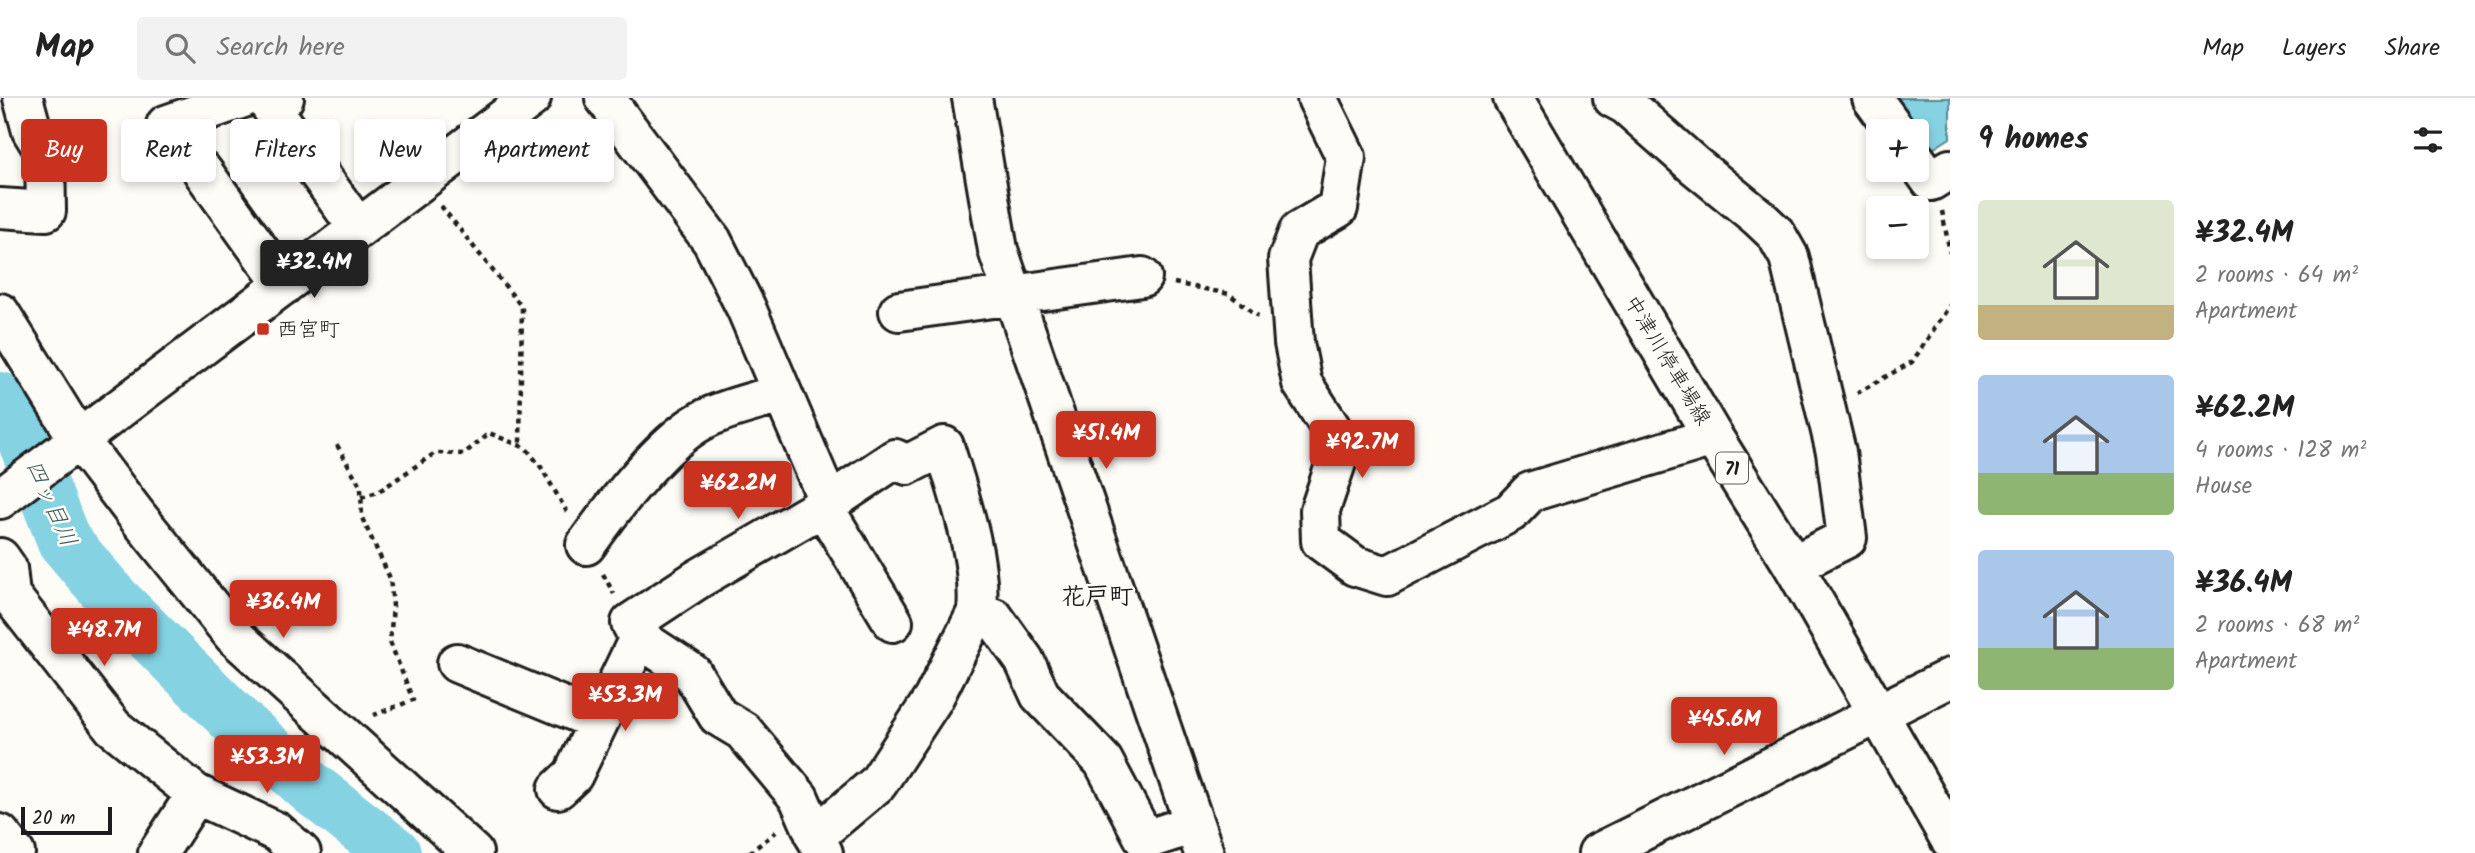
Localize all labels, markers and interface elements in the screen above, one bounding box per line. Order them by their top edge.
search box [137,17,627,80]
text: Map [35,22,95,75]
text: Search here [217,27,345,69]
icon: search [161,29,199,67]
text: Map [2202,29,2244,68]
text: Layers [2282,29,2346,68]
text: Share [2384,29,2440,68]
text: 9 homes [1978,116,2089,164]
chip: Buy [21,119,107,182]
chip: Rent [121,119,216,182]
chip: Filters [230,119,340,182]
chip: New [354,119,446,182]
chip: Apartment [460,119,614,182]
map controls [1866,119,1929,259]
button: + [1866,119,1929,182]
icon: filters [2409,121,2447,159]
button: − [1866,196,1929,259]
text: ¥32.4M [2195,210,2294,258]
icon: home [2034,228,2118,312]
pin: ¥32.4M [257,240,371,300]
text: ¥32.4M [276,245,352,281]
text: 2 rooms · 64 m² [2195,258,2358,294]
street label: 中津川停車場線 [1615,289,1719,432]
text: Apartment [2195,294,2297,330]
place label: 西宮町 [277,314,340,347]
marker: 西宮町 [255,321,271,337]
text: ¥62.2M [2195,385,2294,433]
icon: home [2034,403,2118,487]
pin: ¥51.4M [1049,412,1163,471]
text: ¥51.4M [1072,416,1140,452]
pin: ¥92.7M [1305,420,1419,480]
text: ¥92.7M [1326,425,1398,461]
text: 4 rooms · 128 m² [2195,433,2366,469]
road number: 71 [1716,452,1748,484]
water label: 四ッ目川 [15,454,85,553]
pin: ¥62.2M [681,462,795,521]
text: ¥62.2M [700,466,776,502]
text: House [2195,469,2252,505]
text: ¥36.4M [2195,560,2292,608]
district label: 花戸町 [1061,578,1133,617]
icon: home [2034,578,2118,662]
pin: ¥36.4M [226,580,340,640]
text: ¥36.4M [246,585,320,621]
pin: ¥48.7M [47,608,161,668]
text: 2 rooms · 68 m² [2195,608,2359,644]
text: ¥48.7M [67,613,141,649]
text: Apartment [2195,644,2297,680]
pin: ¥53.3M [568,674,682,733]
text: ¥53.3M [588,678,662,714]
pin: ¥45.6M [1667,698,1781,757]
text: ¥45.6M [1687,702,1761,738]
pin: ¥53.3M [210,736,324,795]
text: ¥53.3M [230,740,304,776]
scale bar [21,804,112,836]
text: 20 m [32,804,75,834]

